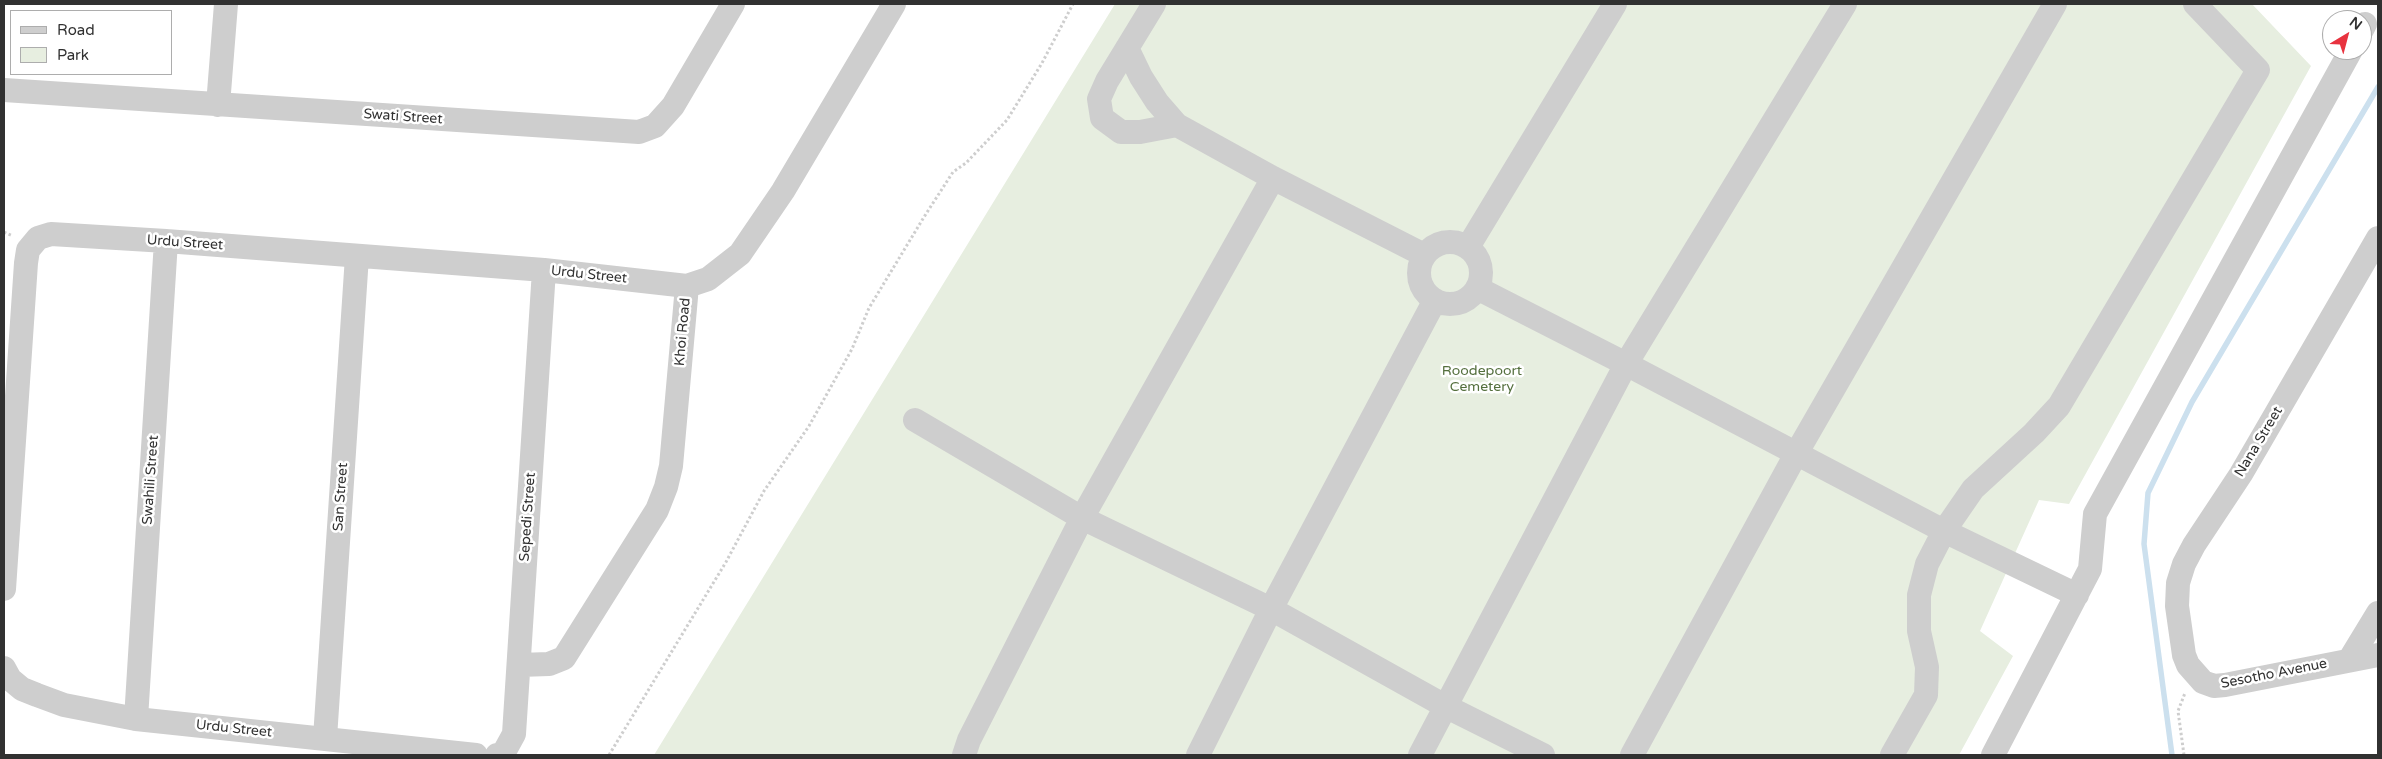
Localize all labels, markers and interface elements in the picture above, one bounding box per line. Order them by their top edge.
legend [10,10,172,75]
north arrow [2322,10,2372,60]
text: N [2346,13,2365,34]
text: Road [57,21,95,39]
text: Park [57,46,89,64]
street label: Swati Street [363,106,443,128]
street label: Urdu Street [146,232,224,254]
street label: Urdu Street [550,263,628,287]
street label: Khoi Road [672,297,694,367]
park label: Roodepoort Cemetery [1442,363,1522,396]
street label: Nana Street [2231,404,2287,480]
street label: Swahili Street [139,435,163,525]
street label: San Street [330,462,352,532]
street label: Sepedi Street [517,472,539,562]
street label: Sesotho Avenue [2219,655,2329,693]
street label: Urdu Street [195,717,273,741]

